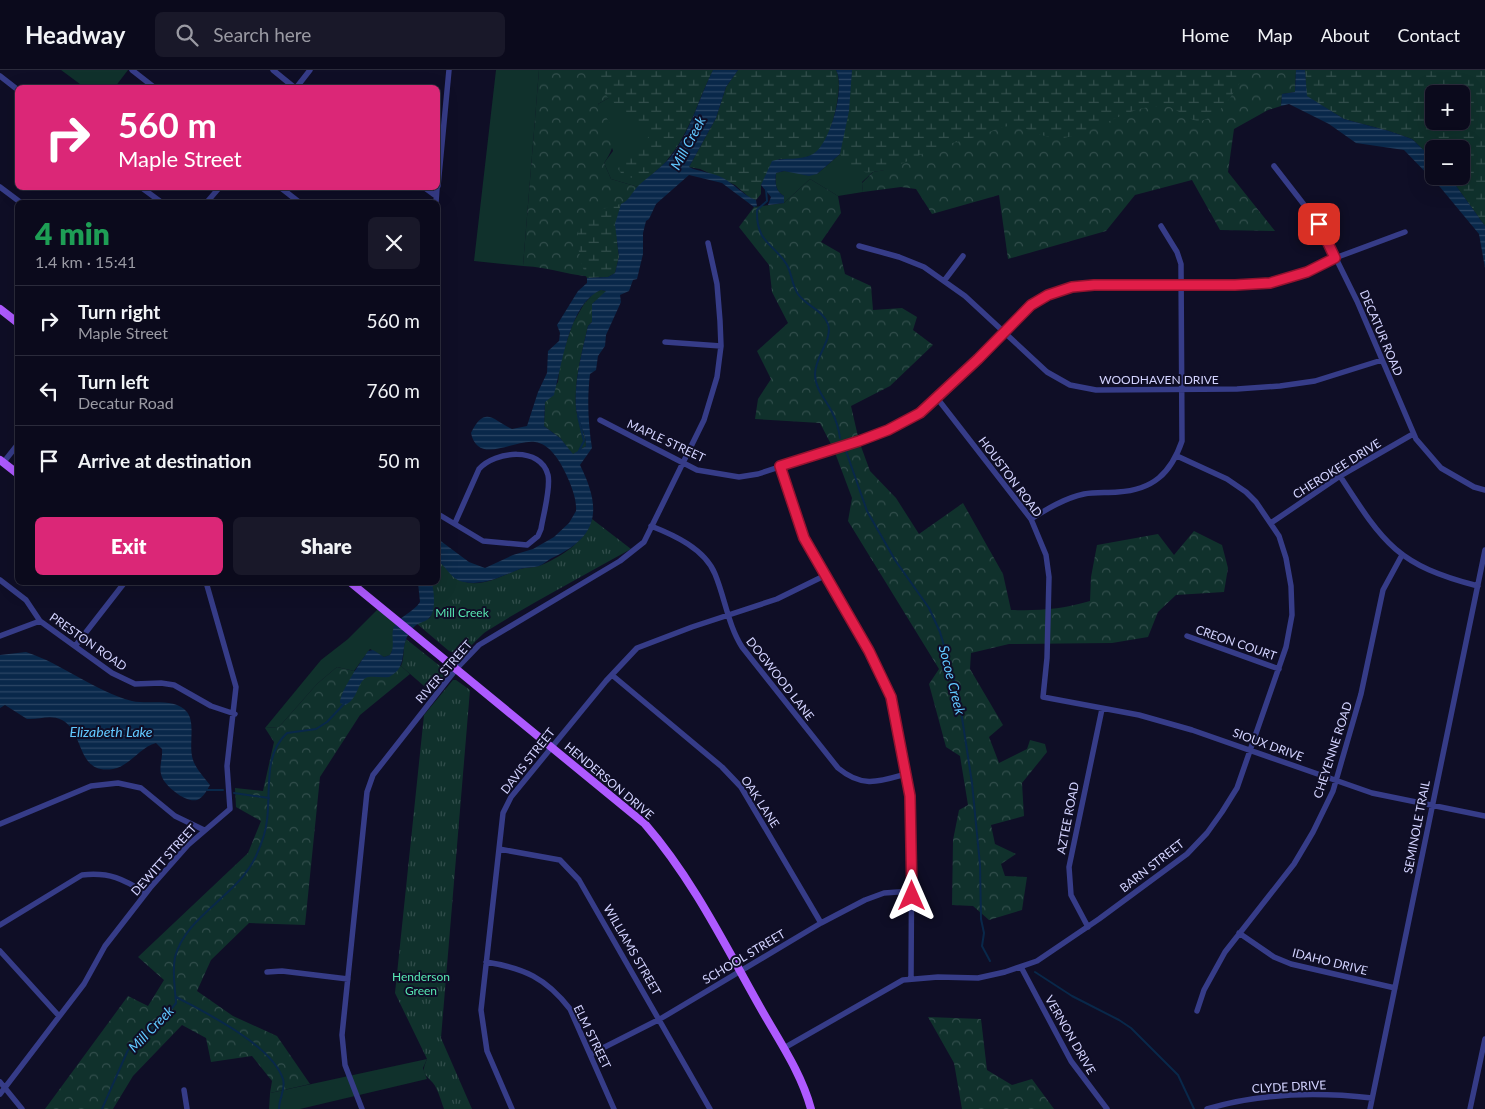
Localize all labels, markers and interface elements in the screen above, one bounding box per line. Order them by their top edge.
search box [155,12,505,57]
text: Headway [25,20,125,49]
icon: search [173,21,201,49]
text: Search here [213,23,311,46]
text: Home [1181,24,1229,46]
text: Map [1257,24,1293,46]
text: About [1321,24,1370,46]
text: Contact [1398,24,1460,46]
map controls [1425,85,1470,185]
button: + [1425,85,1470,130]
text: 560 m [118,103,217,145]
icon: right [35,105,100,170]
water label: Mill Creek [666,113,709,172]
button: − [1425,140,1470,185]
text: Maple Street [118,145,242,172]
pin [1298,203,1340,245]
icon: arrive [1305,210,1333,238]
text: 4 min [35,215,110,251]
button: close [368,217,420,269]
text: 1.4 km · 15:41 [35,252,136,271]
street label: DECATUR ROAD [1357,288,1406,378]
text: Turn right [78,300,160,323]
icon: right [35,307,63,335]
text: 560 m [366,309,420,332]
text: Maple Street [78,323,168,342]
text: Turn left [78,370,149,393]
street label: WOODHAVEN DRIVE [1099,372,1219,387]
icon: left [35,377,63,405]
text: 760 m [366,379,420,402]
text: Decatur Road [78,393,174,412]
street label: MAPLE STREET [625,416,708,465]
street label: HOUSTON ROAD [975,434,1045,520]
street label: CHEROKEE DRIVE [1290,435,1384,502]
icon: arrive [35,447,63,475]
text: Arrive at destination [78,449,251,472]
text: 50 m [377,449,420,472]
button: Exit [35,517,223,575]
button: Share [233,517,420,575]
park label: Mill Creek [435,605,490,620]
street label: PRESTON ROAD [47,609,130,674]
street label: CREON COURT [1194,622,1279,663]
street label: DOGWOOD LANE [743,634,818,723]
street label: RIVER STREET [412,637,475,706]
water label: Socoe Creek [936,643,969,717]
street label: CHEYENNE ROAD [1310,700,1355,800]
water label: Elizabeth Lake [69,723,153,740]
street label: DAVIS STREET [497,725,558,797]
street label: SIOUX DRIVE [1231,725,1306,764]
street label: HENDERSON DRIVE [562,739,657,822]
street label: OAK LANE [738,773,783,831]
street label: SEMINOLE TRAIL [1400,779,1433,875]
street label: AZTEE ROAD [1053,780,1082,855]
street label: DEWITT STREET [128,821,200,898]
street label: BARN STREET [1117,836,1187,895]
position arrow [885,869,937,921]
street label: WILLIAMS STREET [600,902,665,998]
street label: SCHOOL STREET [700,926,788,987]
street label: IDAHO DRIVE [1291,945,1369,978]
park label: Henderson Green [392,969,450,998]
street label: VERNON DRIVE [1042,993,1099,1077]
water label: Mill Creek [124,1002,177,1055]
street label: ELM STREET [571,1002,614,1071]
street label: CLYDE DRIVE [1251,1077,1327,1096]

